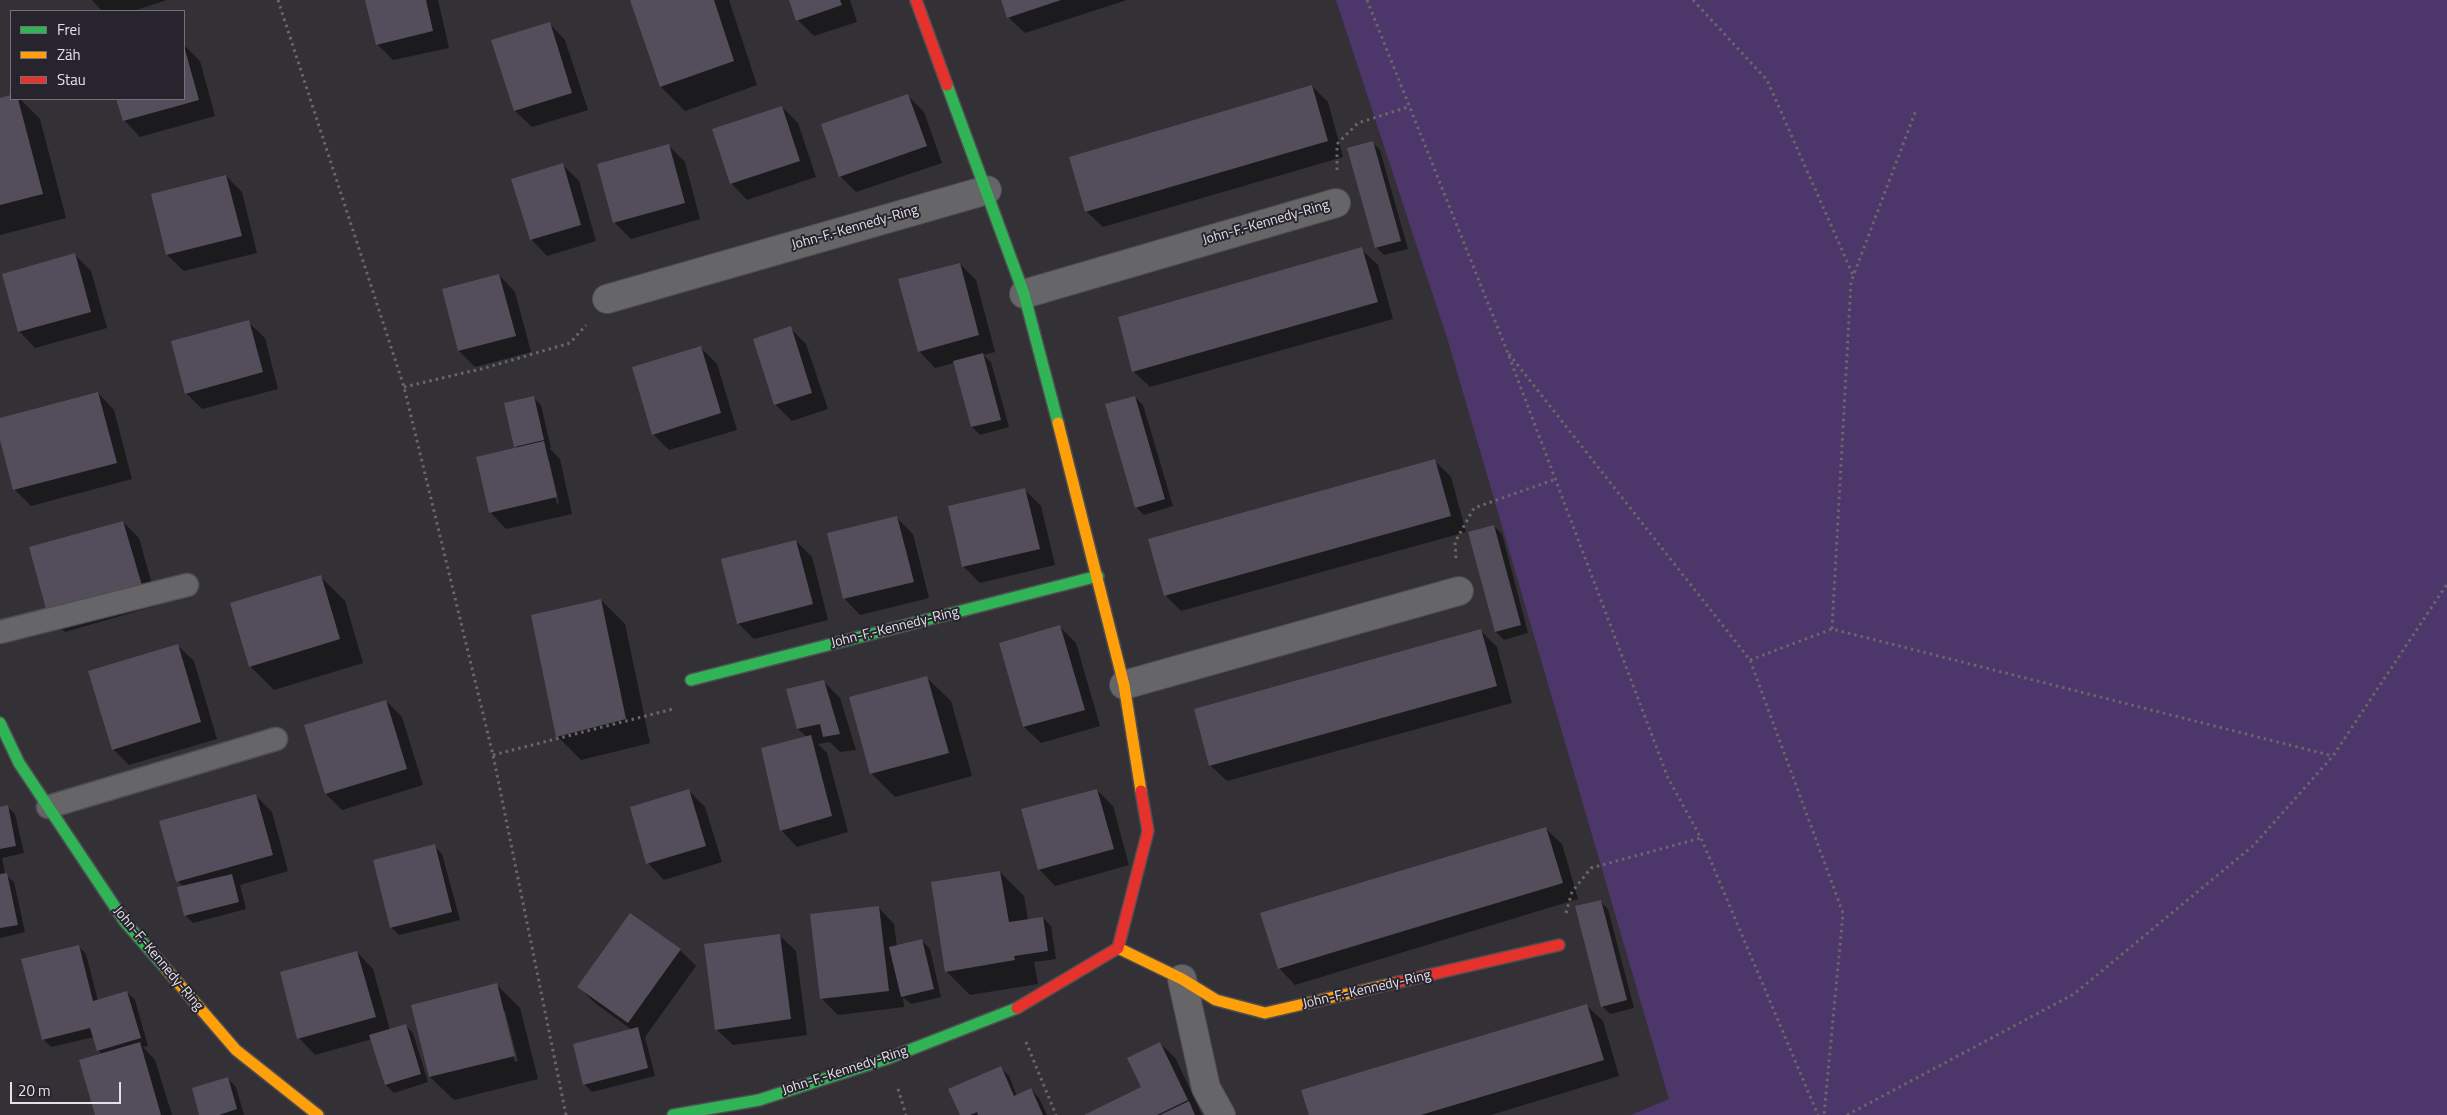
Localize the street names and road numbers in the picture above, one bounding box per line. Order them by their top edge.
street label: John-F.-Kennedy-Ring [1201,197,1331,249]
street label: John-F.-Kennedy-Ring [790,202,920,254]
street label: John-F.-Kennedy-Ring [829,604,961,652]
street label: John-F.-Kennedy-Ring [109,903,207,1015]
street label: John-F.-Kennedy-Ring [1301,967,1433,1013]
street label: John-F.-Kennedy-Ring [780,1043,910,1099]

